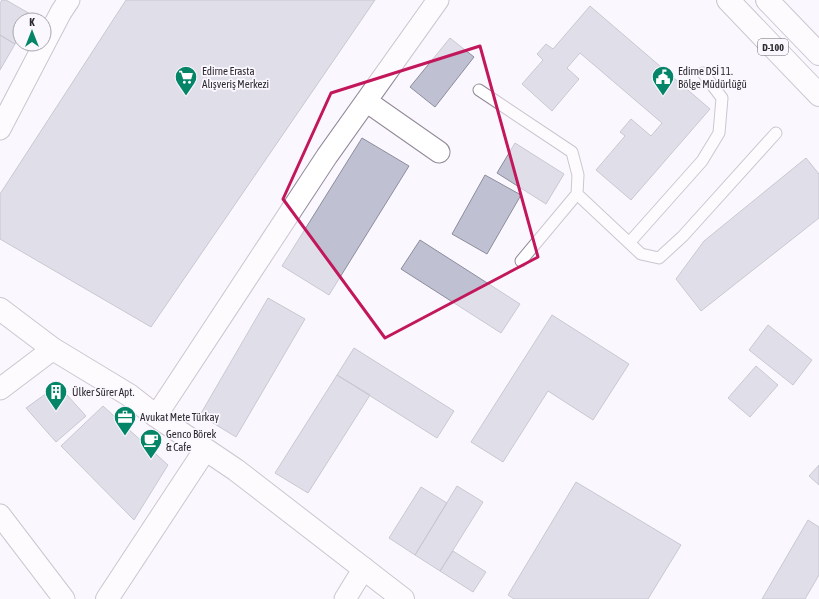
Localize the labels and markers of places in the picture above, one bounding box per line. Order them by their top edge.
supermarket icon: Edirne Erasta Alışveriş Merkezi [173,64,199,97]
public building icon: Edirne DSİ 11. Bölge Müdürlüğü [650,64,676,97]
place label: Edirne Erasta Alışveriş Merkezi [202,65,269,90]
place label: Edirne DSİ 11. Bölge Müdürlüğü [678,65,747,90]
building icon: Ülker Sürer Apt. [43,379,69,412]
place label: Ülker Sürer Apt. [72,386,134,398]
office icon: Avukat Mete Türkay [112,404,138,437]
place label: Avukat Mete Türkay [140,411,220,423]
cafe icon: Genco Börek & Cafe [138,427,164,460]
place label: Genco Börek & Cafe [166,428,217,453]

